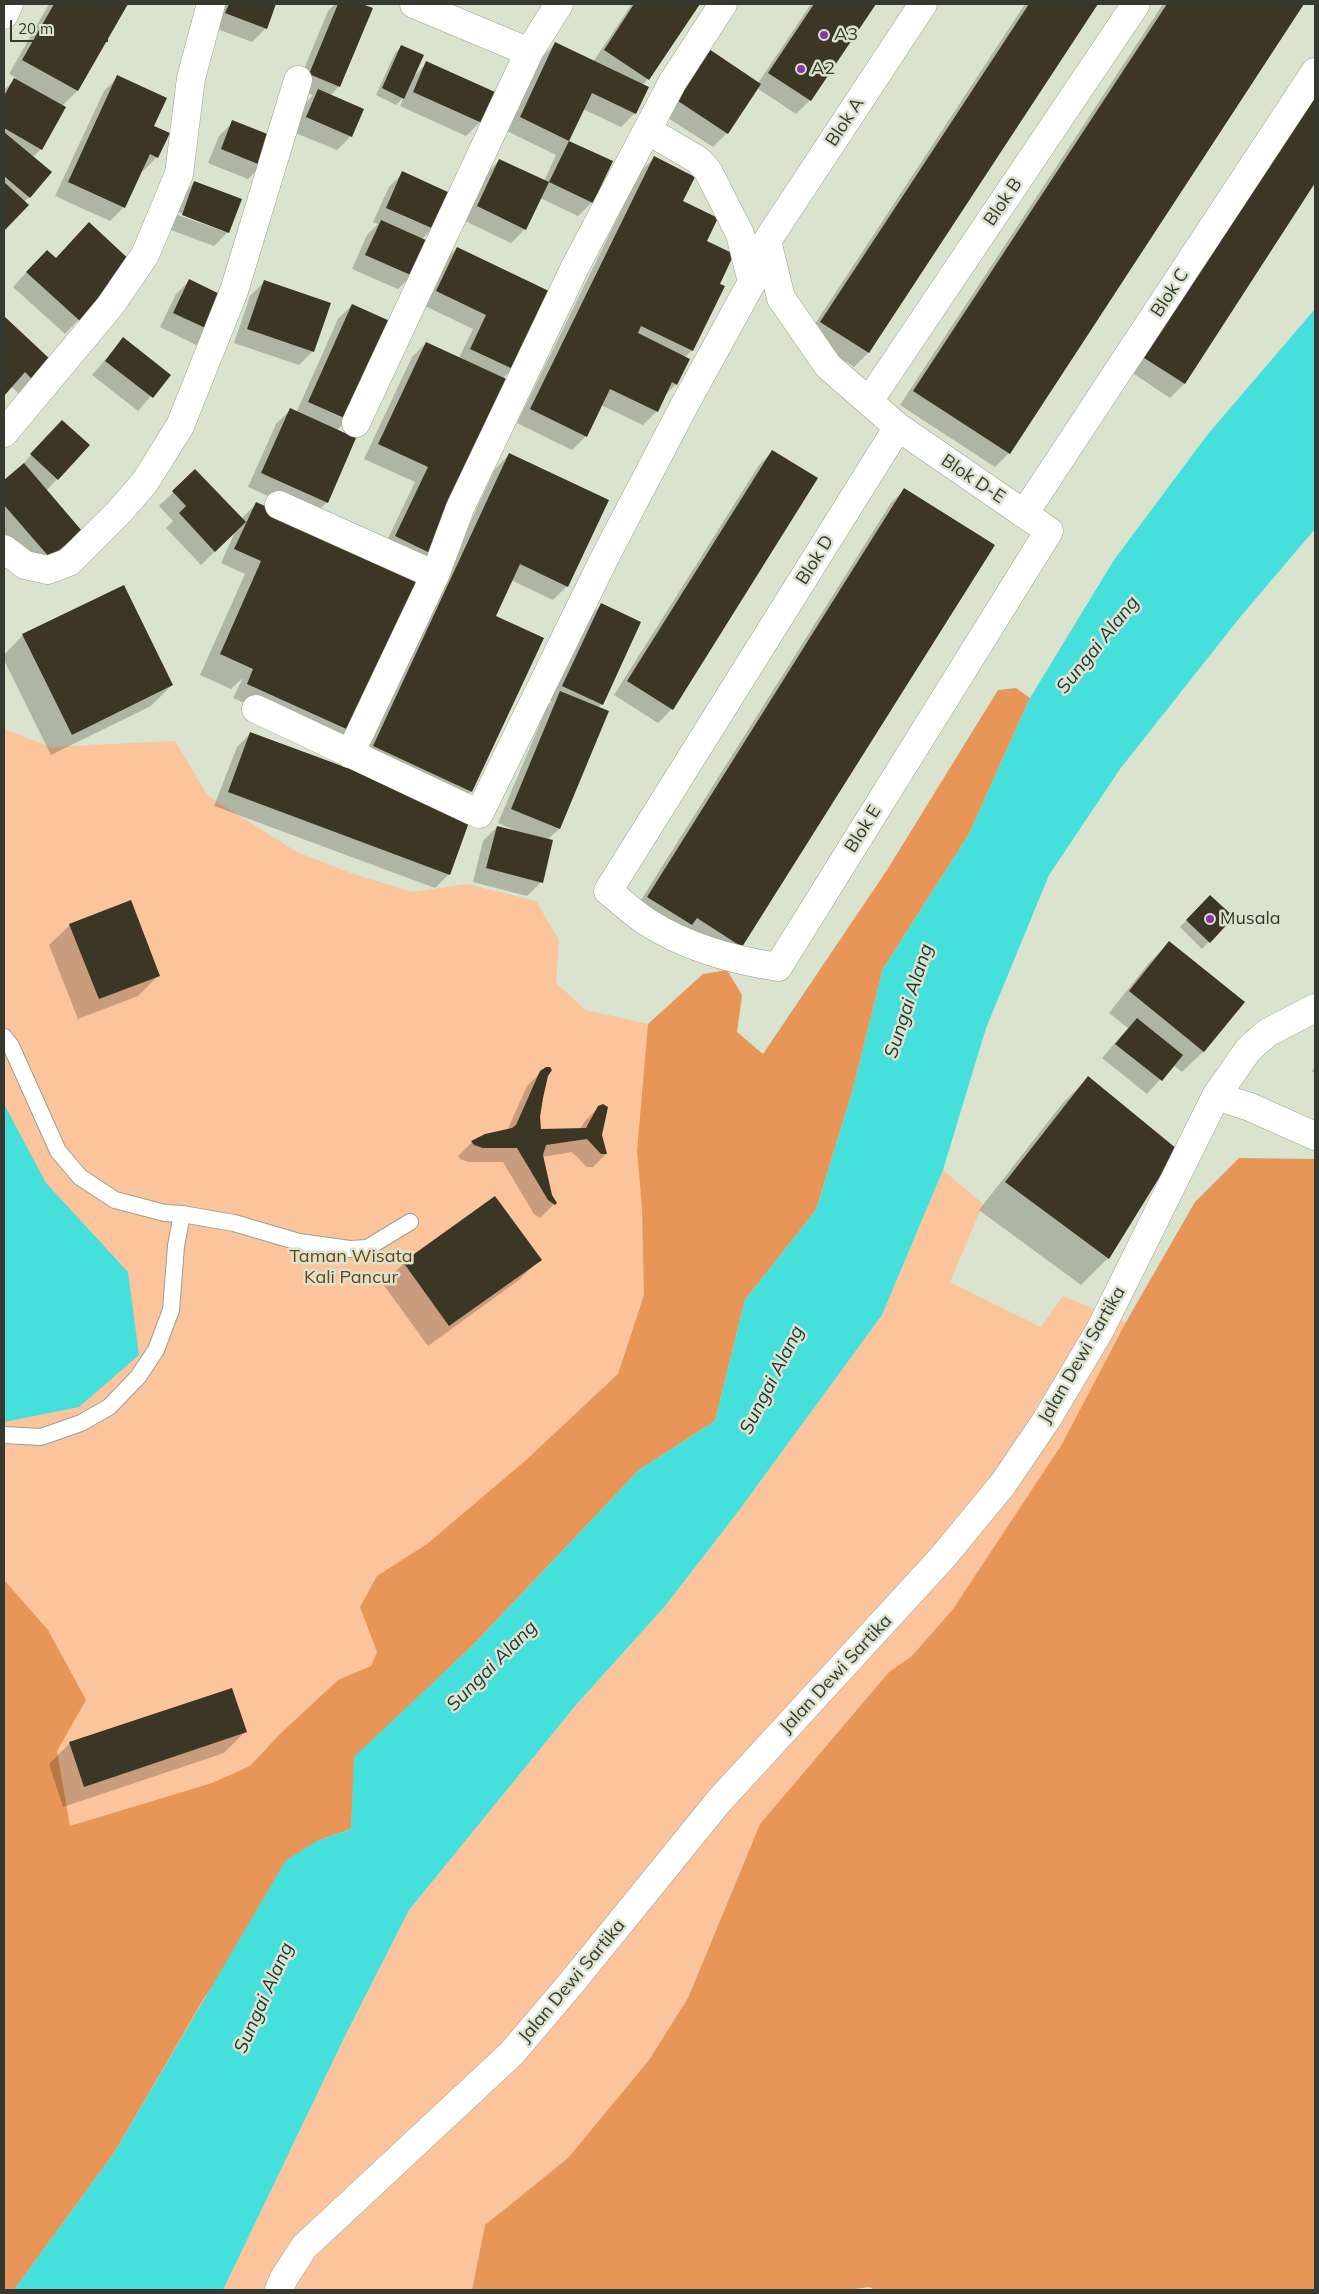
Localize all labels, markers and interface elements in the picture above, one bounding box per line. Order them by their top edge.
scale bar [12,10,110,42]
text: 20 m [18,19,53,38]
place label: A3 [834,24,858,46]
marker: A3 [818,29,830,41]
place label: A2 [811,58,835,80]
marker: A2 [795,63,807,75]
street label: Blok A [821,93,869,151]
street label: Blok B [979,174,1027,230]
street label: Blok C [1146,265,1194,321]
street label: Blok D-E [937,450,1009,508]
street label: Blok D [791,531,839,589]
water label: Sungai Alang [1052,592,1144,698]
street label: Blok E [840,802,886,856]
place label: Musala [1220,908,1281,930]
marker: Musala [1204,913,1216,925]
water label: Sungai Alang [880,941,938,1061]
park label: Taman Wisata Kali Pancur [289,1246,413,1288]
street label: Jalan Dewi Sartika [1034,1283,1130,1427]
water label: Sungai Alang [735,1322,809,1438]
street label: Jalan Dewi Sartika [775,1610,897,1738]
water label: Sungai Alang [442,1616,542,1716]
street label: Jalan Dewi Sartika [514,1915,630,2047]
water label: Sungai Alang [229,1939,299,2057]

